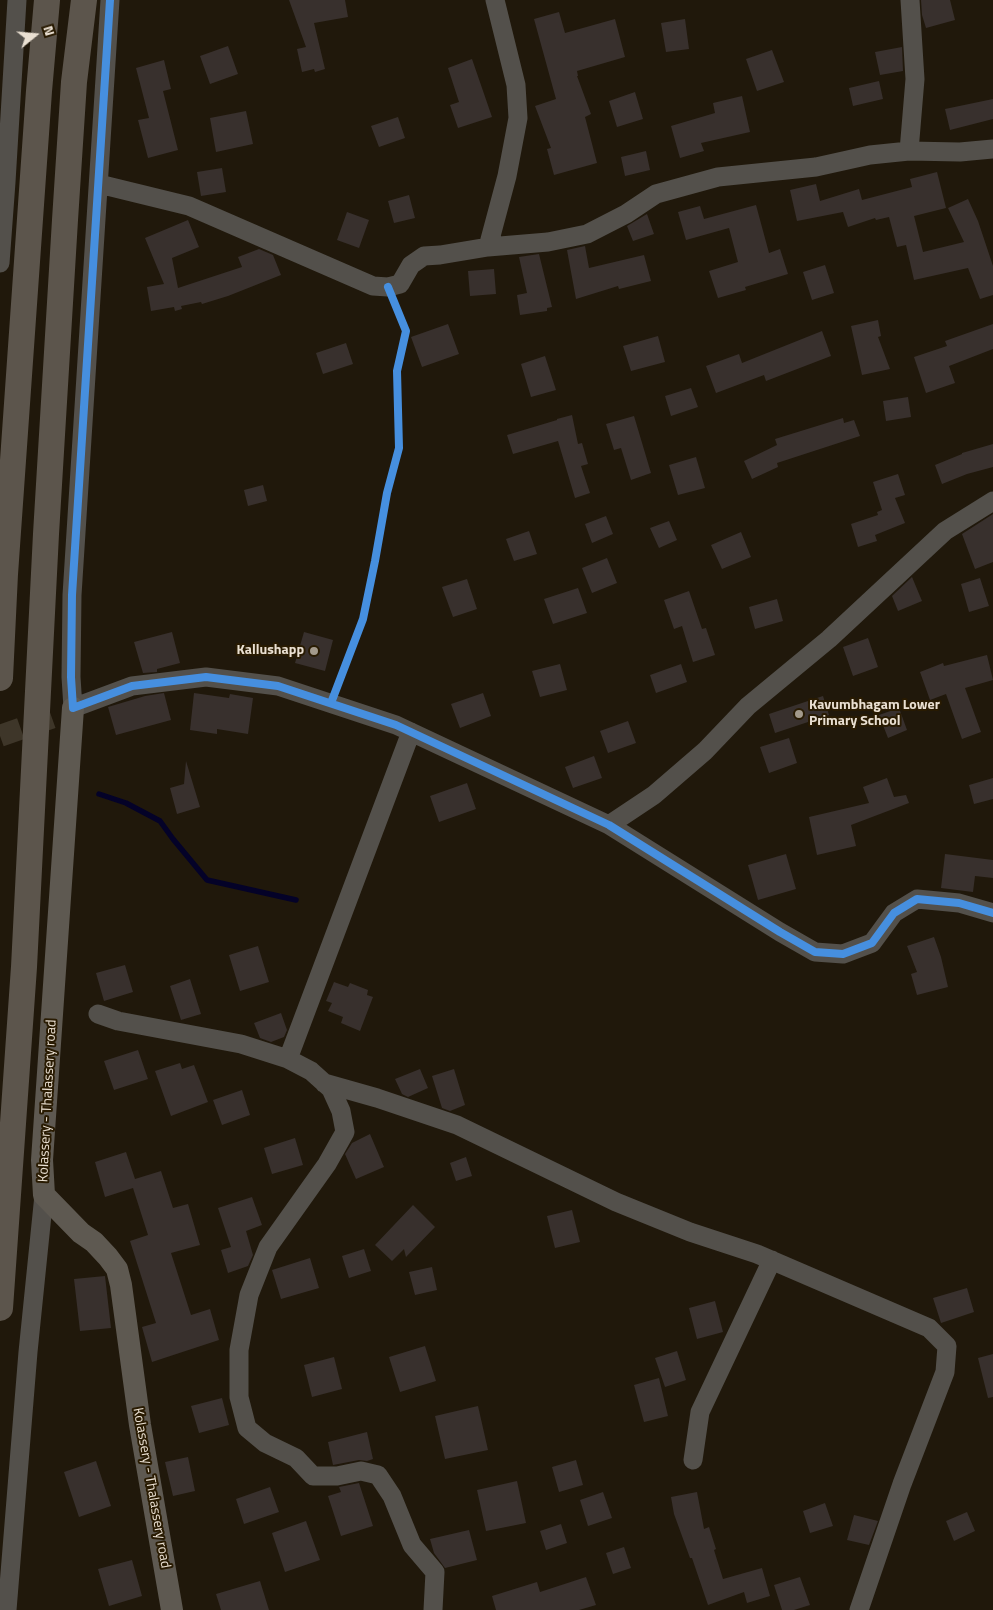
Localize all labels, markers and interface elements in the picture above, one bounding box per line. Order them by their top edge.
north arrow [10,10,60,60]
text: N [38,23,61,38]
place label: Kallushapp [237,643,304,659]
marker: Kallushapp [308,645,320,657]
place label: Kavumbhagam Lower Primary School [809,698,940,730]
marker: Kavumbhagam Lower Primary School [793,708,805,720]
street label: Kolassery - Thalassery road [35,1019,61,1183]
street label: Kolassery - Thalassery road [129,1406,173,1570]

